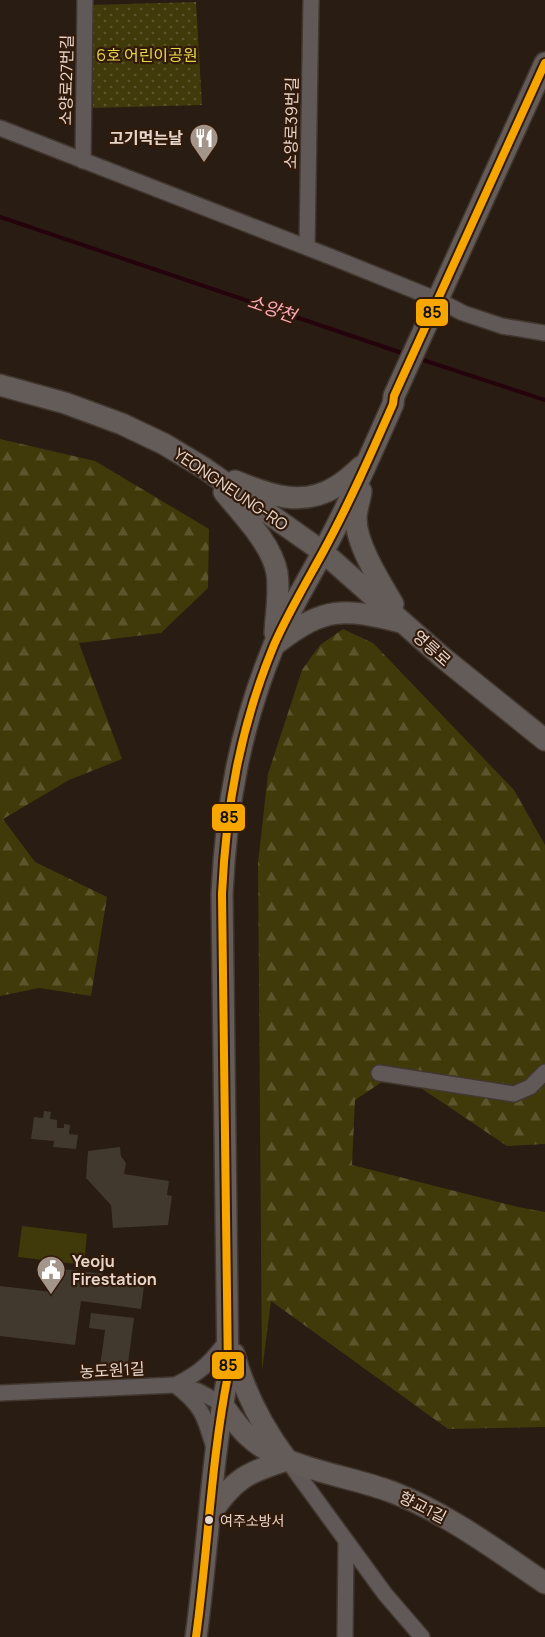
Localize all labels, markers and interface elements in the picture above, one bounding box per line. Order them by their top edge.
street label: 소양로27번길 [54,34,78,126]
park label: 6호 어린이공원 [96,44,198,66]
street label: 소양로39번길 [279,77,303,169]
restaurant icon: 고기먹는날 [188,122,220,164]
place label: 고기먹는날 [109,127,183,149]
water label: 소양천 [245,289,302,328]
line badge: 85 [415,298,449,327]
text: 85 [422,301,442,323]
street label: YEONGNEUNG-RO [170,443,293,536]
street label: 영릉로 [408,625,456,671]
line badge: 85 [211,803,246,832]
text: 85 [219,806,239,828]
place label: Yeoju Firestation [72,1250,157,1290]
public building icon: Yeoju Firestation [35,1254,67,1296]
line badge: 85 [211,1351,245,1380]
text: 85 [218,1354,238,1376]
street label: 농도원1길 [79,1357,145,1383]
street label: 향교1길 [396,1486,450,1528]
place label: 여주소방서 [220,1511,284,1530]
marker: 여주소방서 [203,1514,215,1526]

